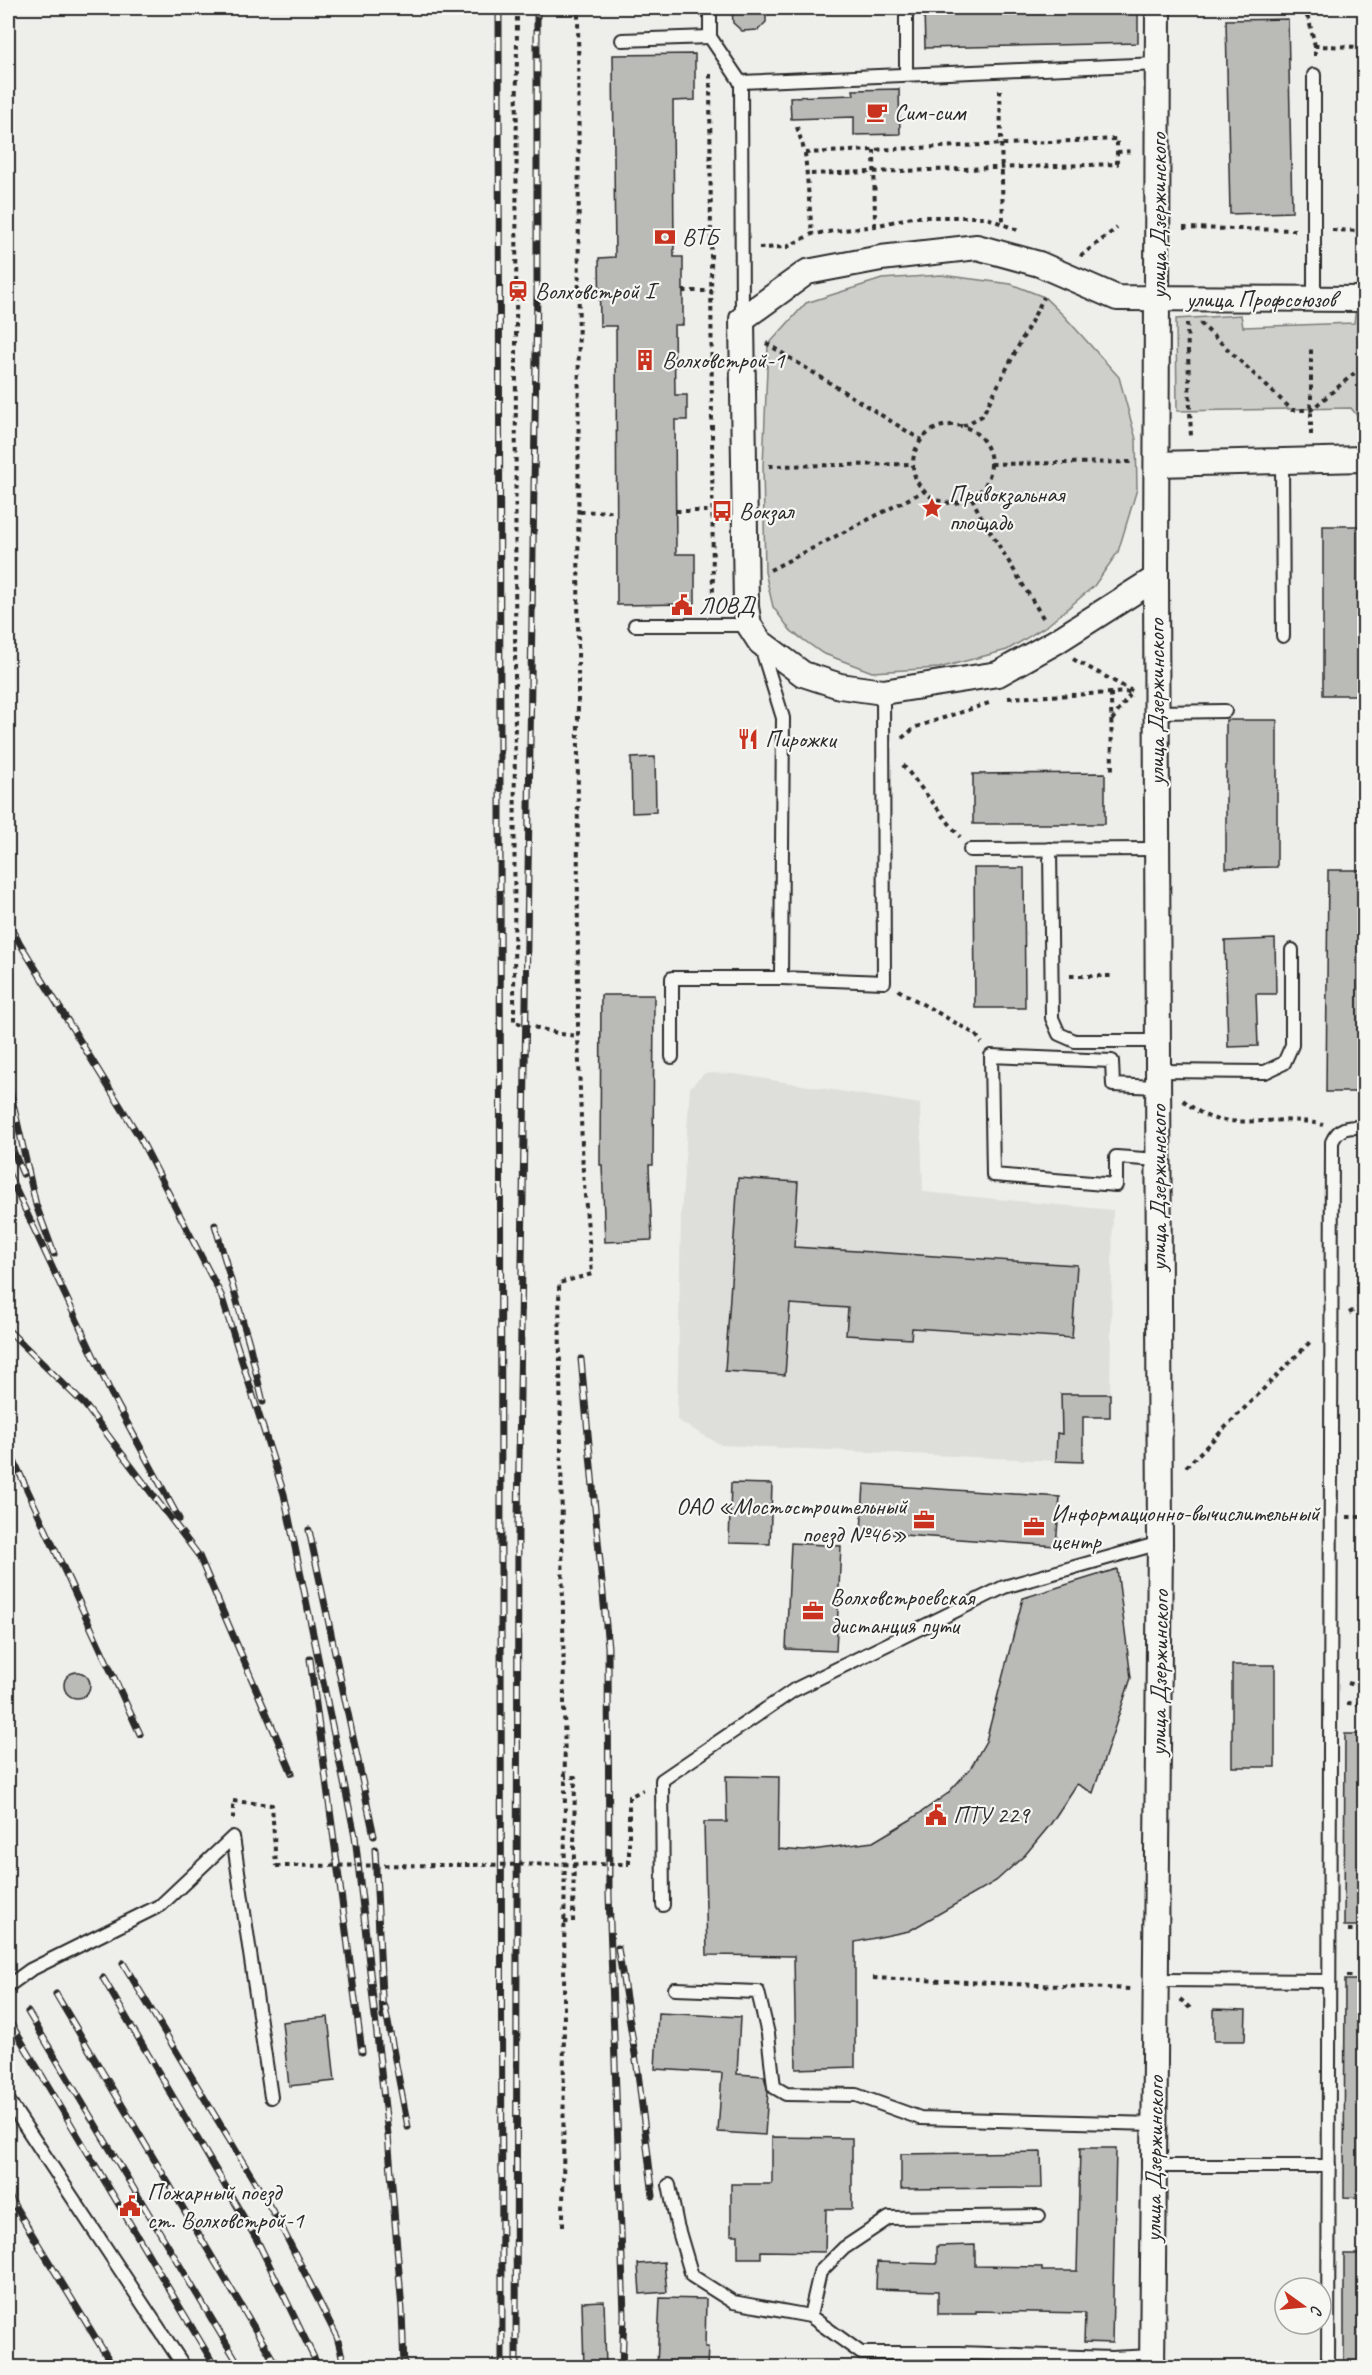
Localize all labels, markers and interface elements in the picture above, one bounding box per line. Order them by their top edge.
place label: Сим-сим [894,97,967,127]
cafe icon: Сим-сим [865,100,889,124]
street label: улица Дзержинского [1143,131,1173,301]
place label: ВТБ [682,222,721,252]
bank icon: ВТБ [653,225,677,249]
place label: Волховстрой I [535,276,660,306]
station icon: Волховстрой I [506,279,530,303]
street label: улица Профсоюзов [1184,284,1342,314]
place label: Волховстрой-1 [662,345,786,375]
building icon: Волховстрой-1 [633,348,657,372]
place label: Привокзальная площадь [949,479,1066,537]
place label: Вокзал [739,496,795,526]
place icon: Привокзальная площадь [920,496,944,520]
bus stop icon: Вокзал [710,499,734,523]
place label: ЛОВД [699,590,757,620]
public building icon: ЛОВД [670,593,694,617]
street label: улица Дзержинского [1141,617,1171,787]
place label: Пирожки [765,724,838,754]
restaurant icon: Пирожки [736,727,760,751]
street label: улица Дзержинского [1143,1103,1173,1273]
place label: ОАО «Мостостроительный поезд №46» [676,1491,909,1549]
place label: Информационно-вычислительный центр [1051,1498,1322,1556]
office icon: ОАО «Мостостроительный поезд №46» [912,1508,936,1532]
office icon: Информационно-вычислительный центр [1022,1515,1046,1539]
place label: Волховстроевская дистанция пути [830,1582,976,1640]
street label: улица Дзержинского [1143,1588,1175,1758]
office icon: Волховстроевская дистанция пути [801,1599,825,1623]
place label: ПТУ 229 [953,1800,1031,1830]
public building icon: ПТУ 229 [924,1803,948,1827]
street label: улица Дзержинского [1138,2074,1170,2244]
place label: Пожарный поезд ст. Волховстрой-1 [147,2177,305,2235]
public building icon: Пожарный поезд ст. Волховстрой-1 [118,2194,142,2218]
north arrow [1273,2276,1333,2336]
text: С [1305,2303,1327,2318]

